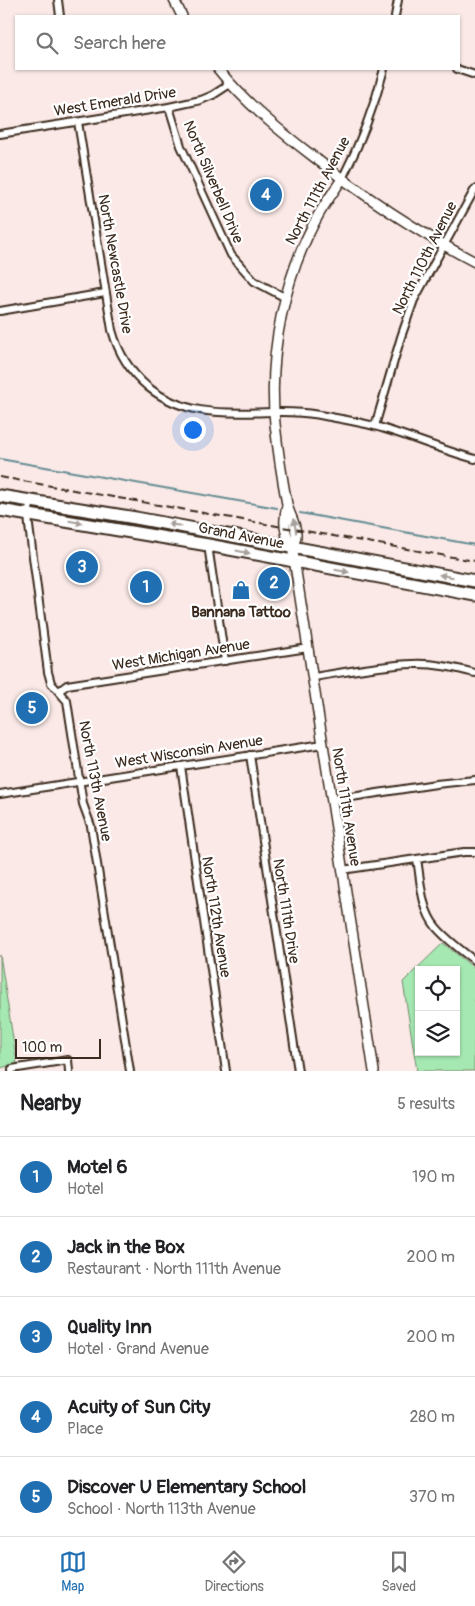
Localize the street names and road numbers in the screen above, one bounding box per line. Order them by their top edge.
street label: West Emerald Drive [53,83,178,121]
street label: North Silverbell Drive [179,118,248,247]
street label: North 111th Avenue [281,133,355,248]
street label: North Newcastle Drive [93,193,137,336]
street label: North 110th Avenue [388,198,462,318]
street label: Grand Avenue [196,518,286,554]
street label: West Michigan Avenue [111,635,252,675]
street label: North 113th Avenue [74,719,116,843]
street label: West Wisconsin Avenue [114,731,265,773]
street label: North 111th Avenue [327,746,365,868]
street label: North 112th Avenue [197,855,235,980]
street label: North 111th Drive [268,857,304,965]

